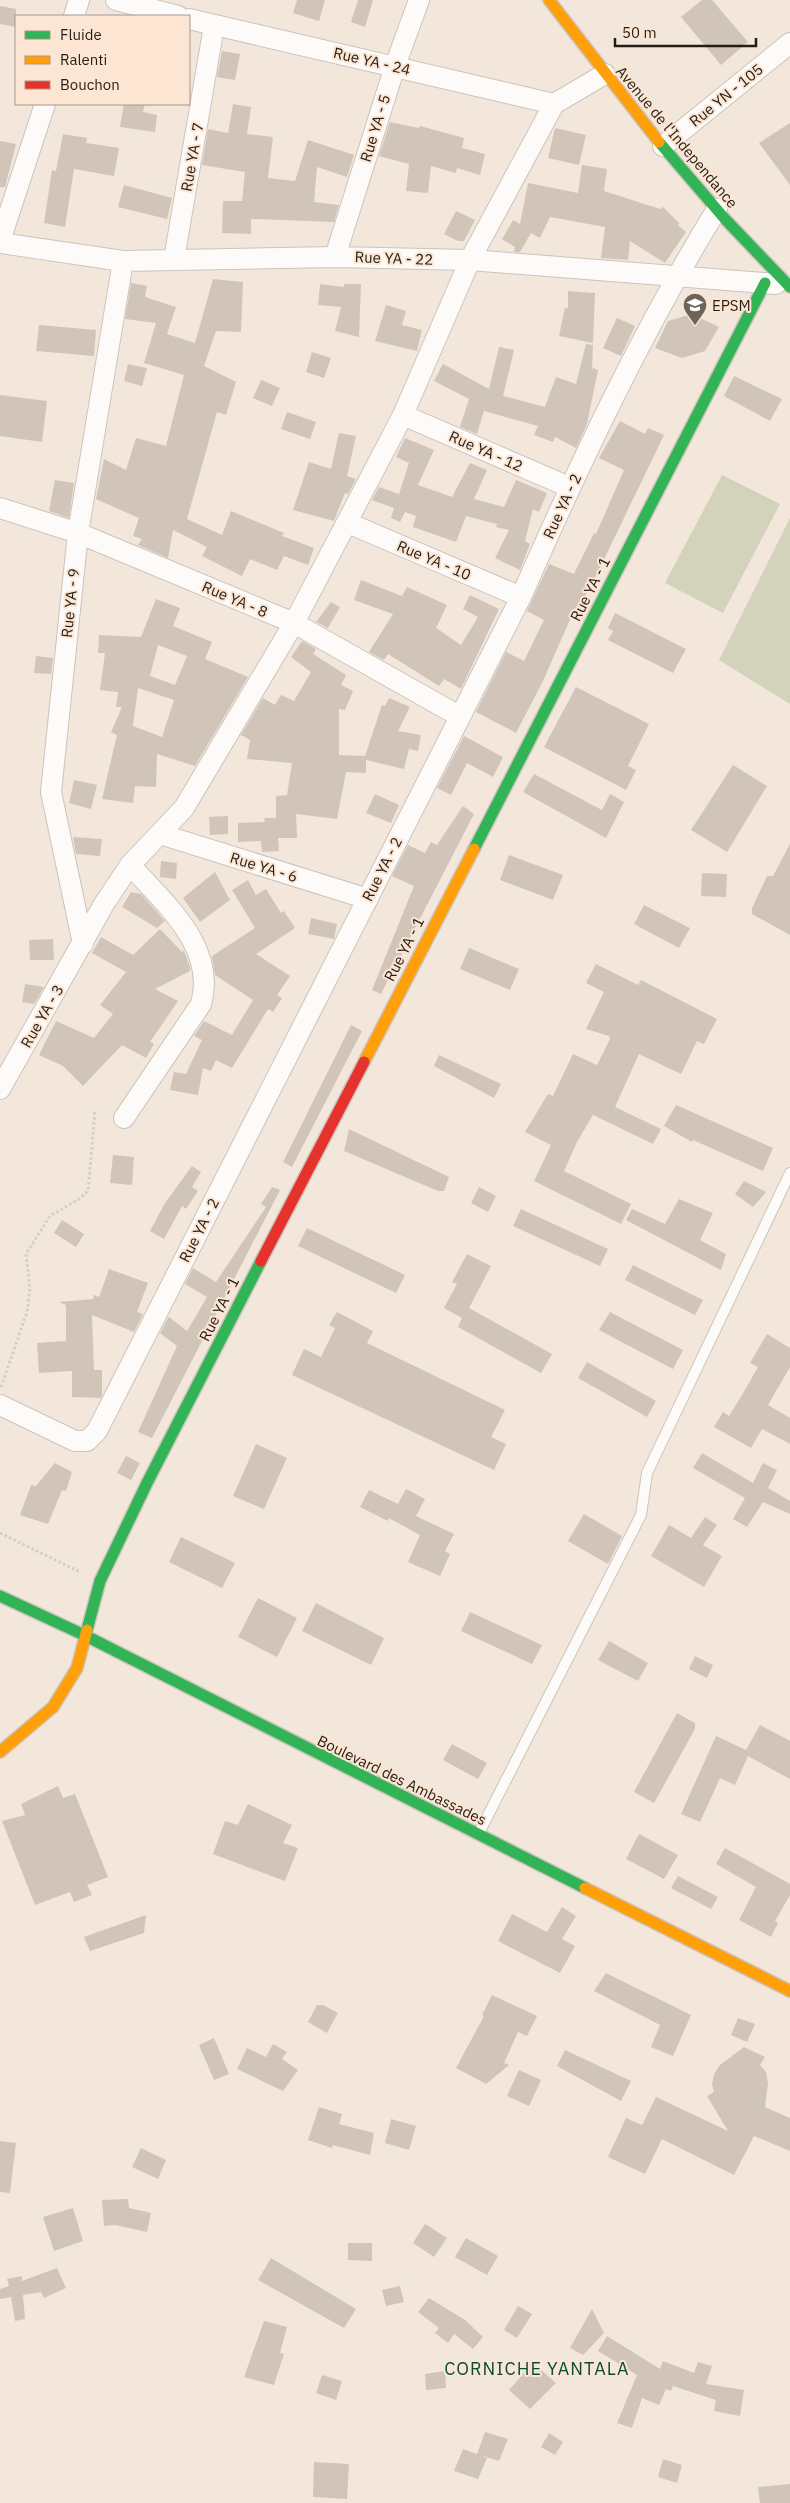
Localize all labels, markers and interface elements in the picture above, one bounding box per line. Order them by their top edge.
legend [15,15,190,105]
scale bar [615,15,756,47]
text: 50 m [622,23,657,42]
text: Fluide [60,25,102,44]
street label: Rue YA - 24 [332,43,412,79]
text: Ralenti [60,50,107,69]
street label: Rue YN - 105 [685,59,767,131]
street label: Avenue de l'Independance [612,62,742,212]
text: Bouchon [60,75,120,94]
street label: Rue YA - 5 [356,92,394,164]
street label: Rue YA - 7 [177,121,207,193]
street label: Rue YA - 22 [354,247,434,269]
school or university icon: EPSM [682,292,708,326]
place label: EPSM [712,296,751,315]
street label: Rue YA - 12 [446,426,526,476]
street label: Rue YA - 2 [539,470,585,542]
street label: Rue YA - 10 [394,536,474,584]
street label: Rue YA - 1 [566,554,614,624]
street label: Rue YA - 9 [57,567,83,639]
street label: Rue YA - 8 [199,577,271,621]
street label: Rue YA - 2 [358,834,406,904]
street label: Rue YA - 6 [228,848,300,886]
street label: Rue YA - 1 [380,914,428,984]
street label: Rue YA - 3 [16,981,68,1051]
street label: Rue YA - 2 [175,1195,223,1265]
street label: Rue YA - 1 [195,1274,243,1344]
street label: Boulevard des Ambassades [314,1731,490,1829]
district label: CORNICHE YANTALA [444,2357,630,2380]

